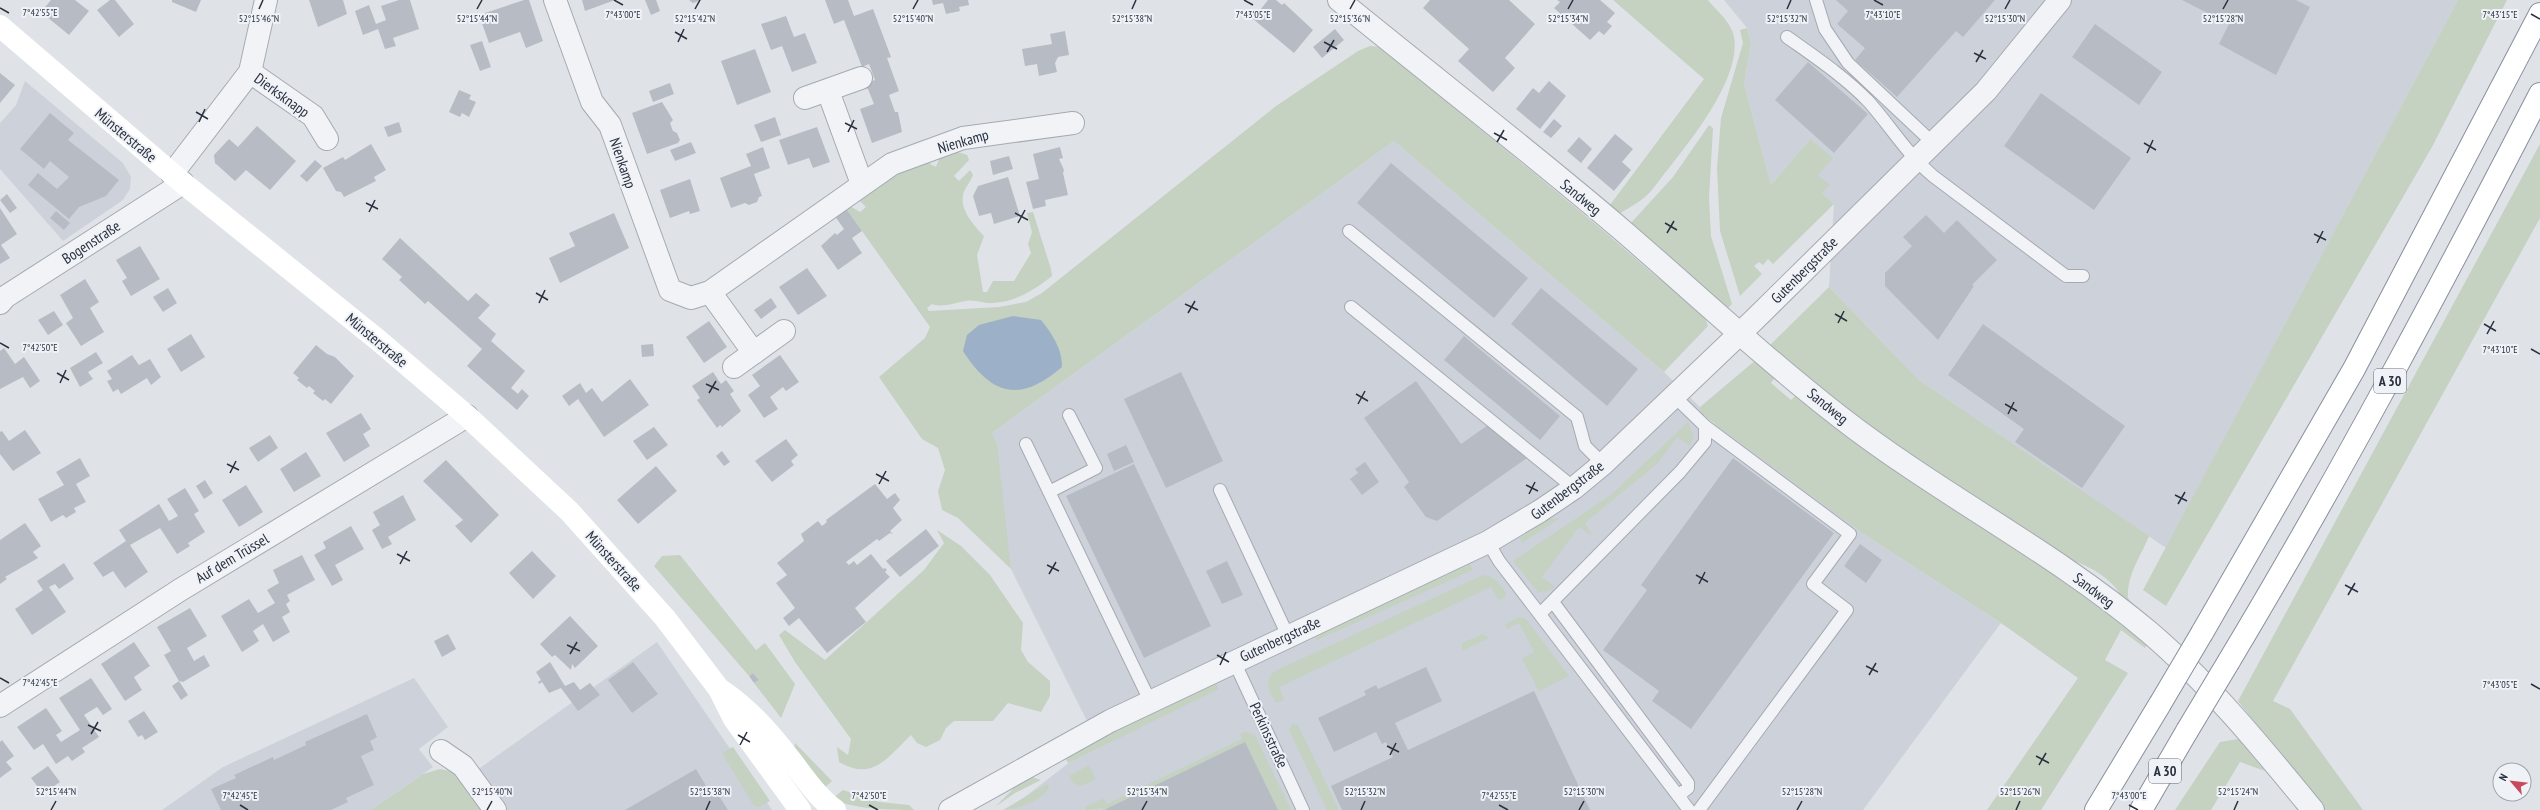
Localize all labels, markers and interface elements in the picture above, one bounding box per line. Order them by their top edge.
text: 7°42'55"E [23,6,57,19]
text: 7°43'00"E [606,8,640,21]
text: 7°43'05"E [1236,8,1270,21]
text: 7°43'10"E [1866,8,1900,21]
text: 7°43'15"E [2483,8,2517,21]
text: 52°15'46"N [239,12,279,25]
text: 52°15'44"N [457,12,497,25]
text: 52°15'42"N [675,12,715,25]
text: 52°15'40"N [893,12,933,25]
text: 52°15'38"N [1112,12,1152,25]
text: 52°15'36"N [1330,12,1370,25]
text: 52°15'34"N [1548,12,1588,25]
text: 52°15'32"N [1767,12,1807,25]
text: 52°15'30"N [1985,12,2025,25]
text: 52°15'28"N [2203,12,2243,25]
street label: Dierksknapp [251,69,313,121]
street label: Münsterstraße [91,104,161,166]
street label: Nienkamp [935,125,991,157]
street label: Nienkamp [606,135,640,191]
street label: Sandweg [1557,175,1605,219]
street label: Bogenstraße [58,216,124,268]
street label: Gutenbergstraße [1767,233,1841,307]
street label: Münsterstraße [342,309,412,371]
text: 7°42'50"E [23,341,57,354]
text: 7°43'10"E [2483,343,2517,356]
road number: A 30 [2374,369,2406,393]
street label: Sandweg [1804,384,1852,428]
street label: Gutenbergstraße [1527,456,1607,524]
street label: Münsterstraße [582,527,646,595]
street label: Auf dem Trüssel [192,529,272,587]
street label: Sandweg [2070,568,2118,612]
street label: Gutenbergstraße [1237,612,1323,666]
text: 7°42'45"E [23,676,57,689]
text: 7°43'05"E [2483,678,2517,691]
street label: Perkinsstraße [1246,699,1292,771]
road number: A 30 [2149,759,2181,783]
north arrow [2492,762,2532,802]
text: N [2496,771,2511,783]
text: 52°15'44"N [36,785,76,798]
text: 52°15'40"N [472,785,512,798]
text: 52°15'38"N [690,785,730,798]
text: 52°15'34"N [1127,785,1167,798]
text: 52°15'32"N [1345,785,1385,798]
text: 52°15'30"N [1564,785,1604,798]
text: 52°15'28"N [1782,785,1822,798]
text: 52°15'26"N [2000,785,2040,798]
text: 52°15'24"N [2218,785,2258,798]
text: 7°42'45"E [223,789,257,802]
text: 7°42'50"E [852,789,886,802]
text: 7°42'55"E [1482,789,1516,802]
text: 7°43'00"E [2112,789,2146,802]

